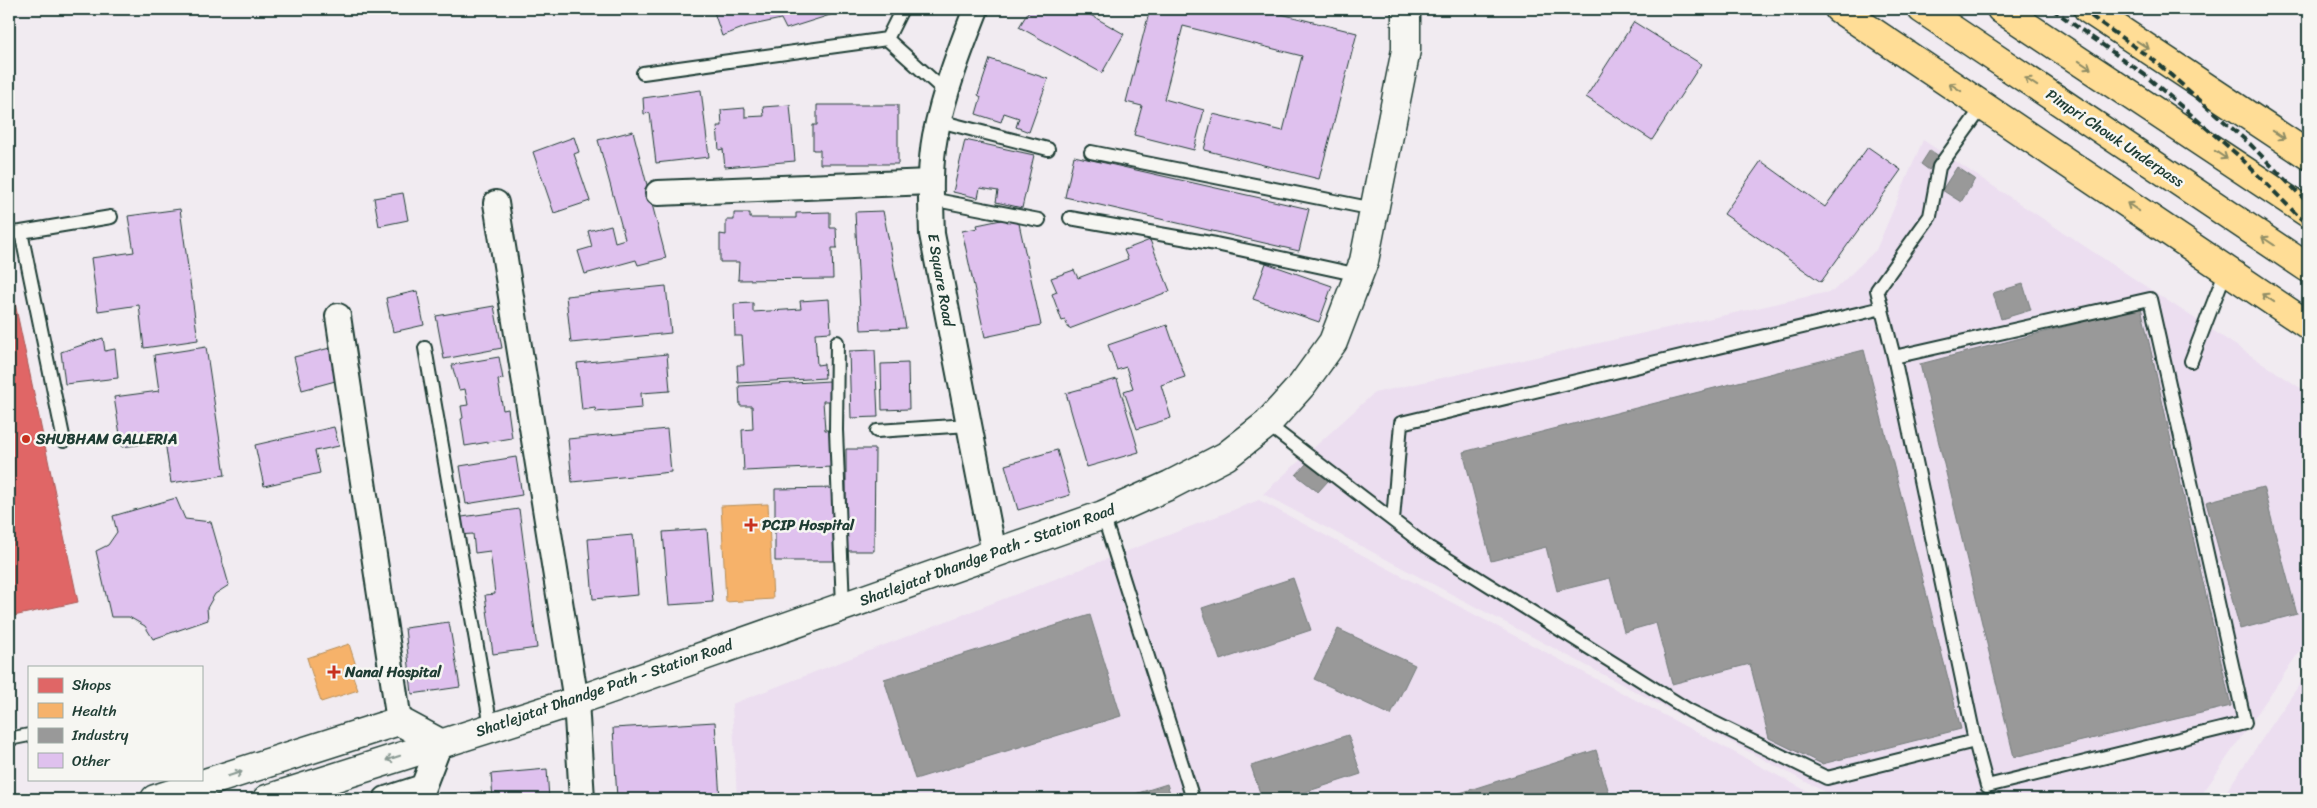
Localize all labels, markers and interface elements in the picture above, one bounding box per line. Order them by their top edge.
one-way arrow [2136,40,2150,50]
one-way arrow [2078,60,2092,70]
one-way arrow [2025,77,2039,87]
one-way arrow [1948,82,1962,92]
street label: Pimpri Chowk Underpass [2041,82,2190,195]
one-way arrow [2271,130,2285,140]
one-way arrow [2213,150,2227,160]
one-way arrow [2126,202,2140,212]
street label: E Square Road [920,231,962,330]
one-way arrow [2261,236,2275,246]
one-way arrow [2261,293,2275,303]
place label: SHUBHAM GALLERIA [35,426,178,452]
marker: SHUBHAM GALLERIA [20,433,32,445]
street label: Shatlejatat Dhandge Path - Station Road [855,496,1120,613]
place label: PCIP Hospital [762,512,855,538]
marker: PCIP Hospital [744,518,758,532]
street label: Shatlejatat Dhandge Path - Station Road [472,631,737,744]
place label: Nanal Hospital [344,659,442,685]
marker: Nanal Hospital [327,665,341,679]
legend [28,666,202,780]
text: Shops [72,672,112,698]
text: Health [72,698,117,724]
text: Industry [71,722,129,748]
text: Other [72,748,111,774]
one-way arrow [386,754,402,763]
one-way arrow [226,768,242,778]

